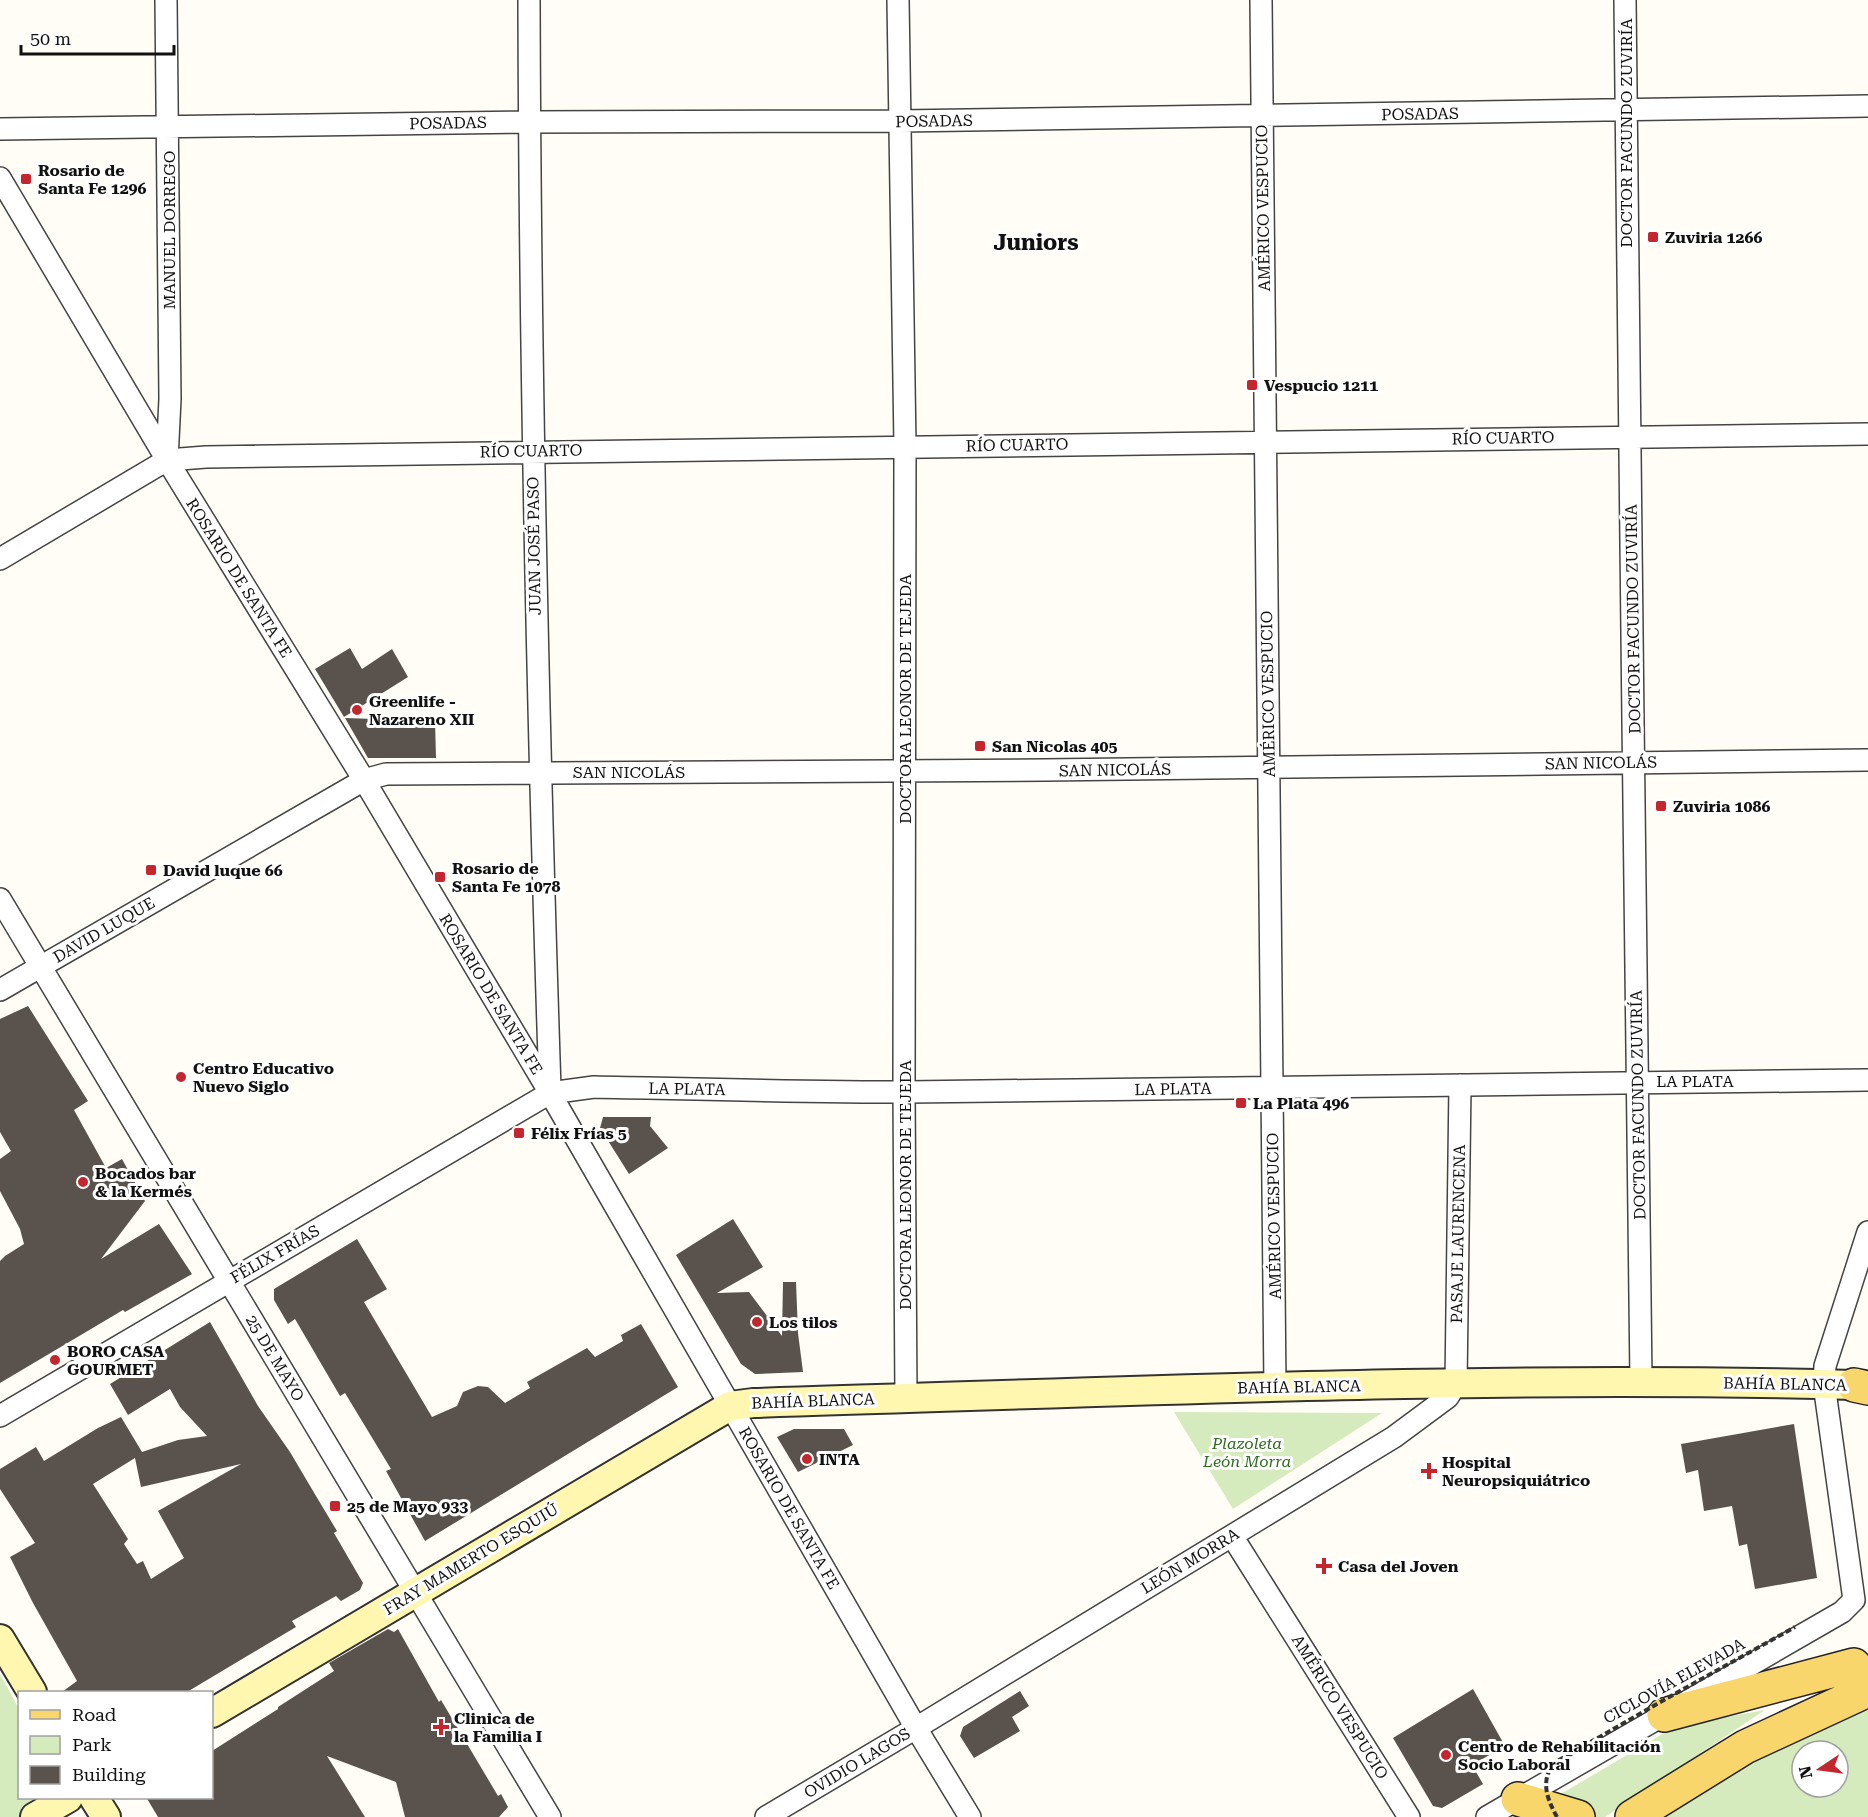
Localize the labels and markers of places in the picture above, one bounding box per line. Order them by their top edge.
place label: Rosario de Santa Fe 1296 [38,161,147,198]
marker: Rosario de Santa Fe 1296 [19,172,33,186]
place label: Zuviria 1266 [1665,228,1762,247]
marker: Zuviria 1266 [1646,230,1660,244]
place label: Vespucio 1211 [1264,376,1378,395]
marker: Vespucio 1211 [1245,378,1259,392]
place label: Greenlife - Nazareno XII [369,692,474,729]
marker: Greenlife - Nazareno XII [350,703,364,717]
place label: San Nicolas 405 [992,737,1117,756]
marker: San Nicolas 405 [973,739,987,753]
place label: Zuviria 1086 [1673,797,1770,816]
marker: Zuviria 1086 [1654,799,1668,813]
place label: Rosario de Santa Fe 1078 [452,859,561,896]
place label: David luque 66 [163,861,283,880]
marker: David luque 66 [144,863,158,877]
marker: Rosario de Santa Fe 1078 [433,870,447,884]
place label: Centro Educativo Nuevo Siglo [193,1059,334,1096]
marker: Centro Educativo Nuevo Siglo [174,1070,188,1084]
place label: La Plata 496 [1253,1094,1349,1113]
marker: La Plata 496 [1234,1096,1248,1110]
place label: Félix Frías 5 [531,1124,627,1143]
marker: Félix Frías 5 [512,1126,526,1140]
place label: Bocados bar & la Kermés [95,1164,196,1201]
marker: Bocados bar & la Kermés [76,1175,90,1189]
place label: Los tilos [769,1313,838,1332]
marker: Los tilos [750,1315,764,1329]
place label: BORO CASA GOURMET [67,1342,165,1379]
marker: BORO CASA GOURMET [48,1353,62,1367]
place label: INTA [819,1450,860,1469]
marker: INTA [800,1452,814,1466]
place label: Hospital Neuropsiquiátrico [1442,1453,1590,1490]
marker: Hospital Neuropsiquiátrico [1420,1462,1438,1480]
place label: 25 de Mayo 933 [347,1497,468,1516]
marker: 25 de Mayo 933 [328,1499,342,1513]
marker: Casa del Joven [1315,1557,1333,1575]
place label: Casa del Joven [1338,1557,1459,1576]
place label: Clinica de la Familia I [454,1709,542,1746]
marker: Clinica de la Familia I [432,1718,450,1736]
place label: Centro de Rehabilitación Socio Laboral [1458,1737,1661,1774]
marker: Centro de Rehabilitación Socio Laboral [1439,1748,1453,1762]

